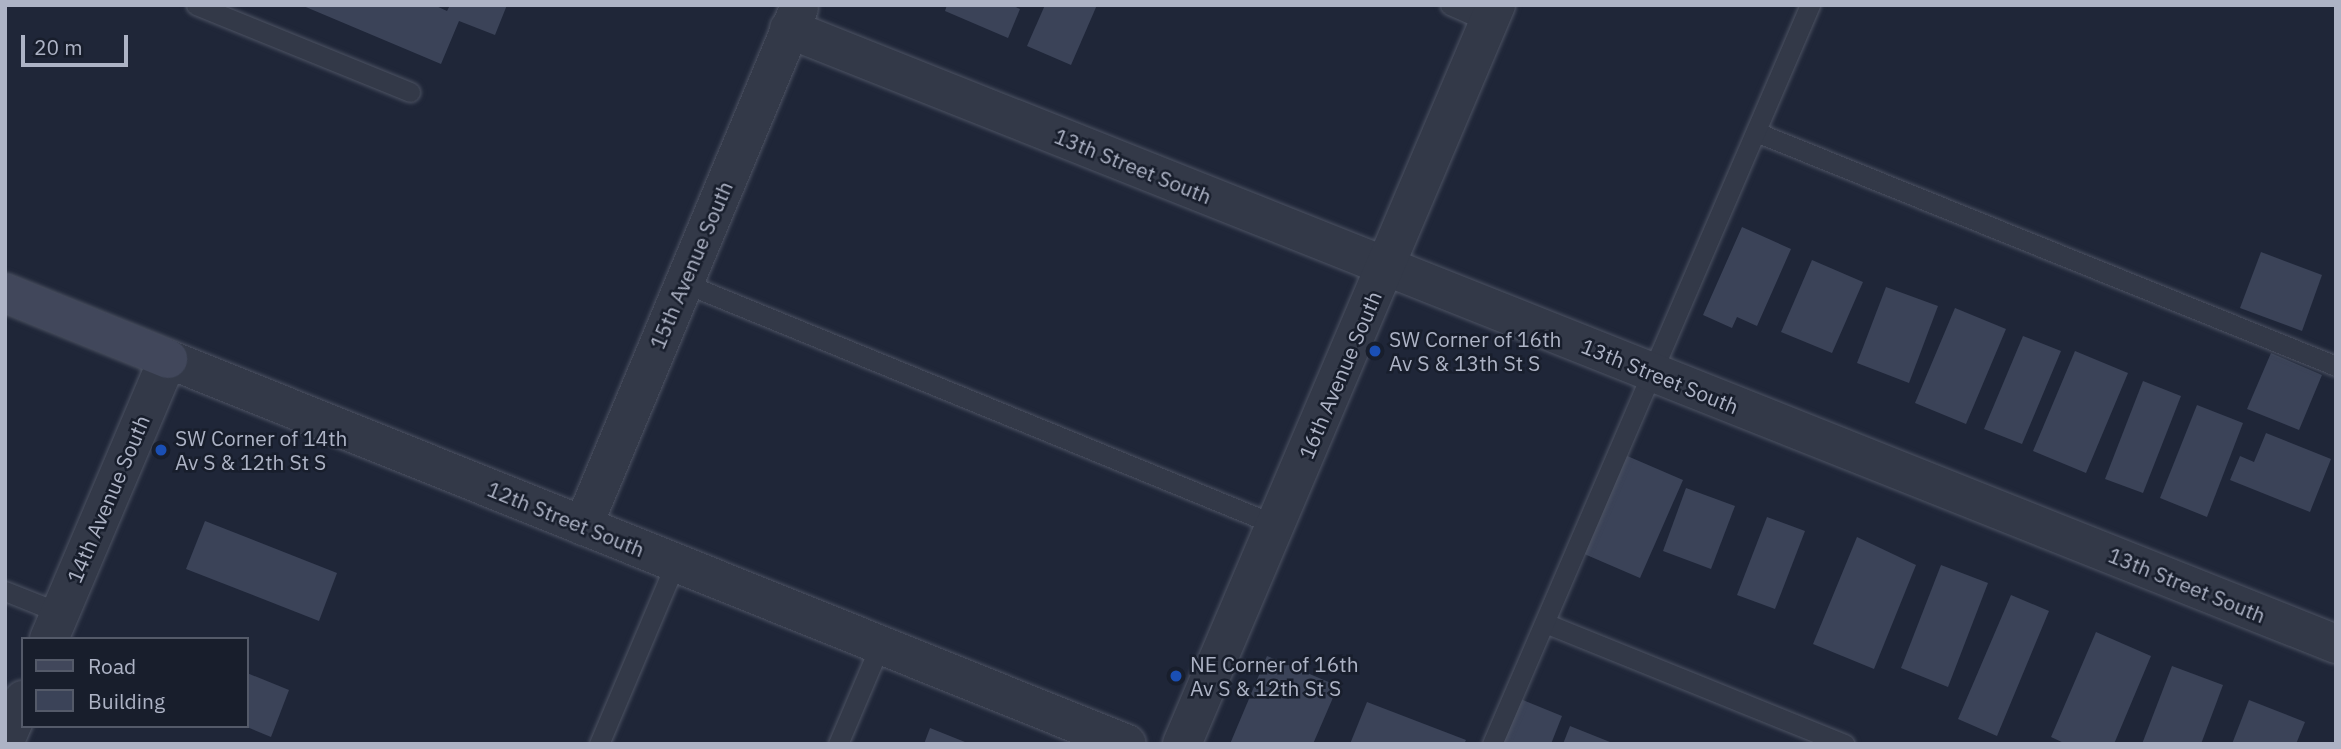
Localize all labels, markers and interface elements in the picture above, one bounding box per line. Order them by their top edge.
scale bar [24,21,131,65]
text: 20 m [34,33,83,61]
street label: 13th Street South [1051,123,1215,209]
street label: 15th Avenue South [644,177,738,353]
street label: 16th Avenue South [1293,287,1387,463]
place label: SW Corner of 16th Av S & 13th St S [1389,326,1561,376]
street label: 13th Street South [1578,333,1742,419]
marker: SW Corner of 16th Av S & 13th St S [1367,343,1383,359]
street label: 14th Avenue South [61,411,155,587]
place label: SW Corner of 14th Av S & 12th St S [175,425,347,475]
marker: SW Corner of 14th Av S & 12th St S [153,442,169,458]
street label: 12th Street South [484,476,648,562]
street label: 13th Street South [2105,542,2269,628]
legend [21,637,248,728]
place label: NE Corner of 16th Av S & 12th St S [1190,651,1359,701]
text: Road [88,652,136,680]
marker: NE Corner of 16th Av S & 12th St S [1168,668,1184,684]
text: Building [88,687,165,715]

